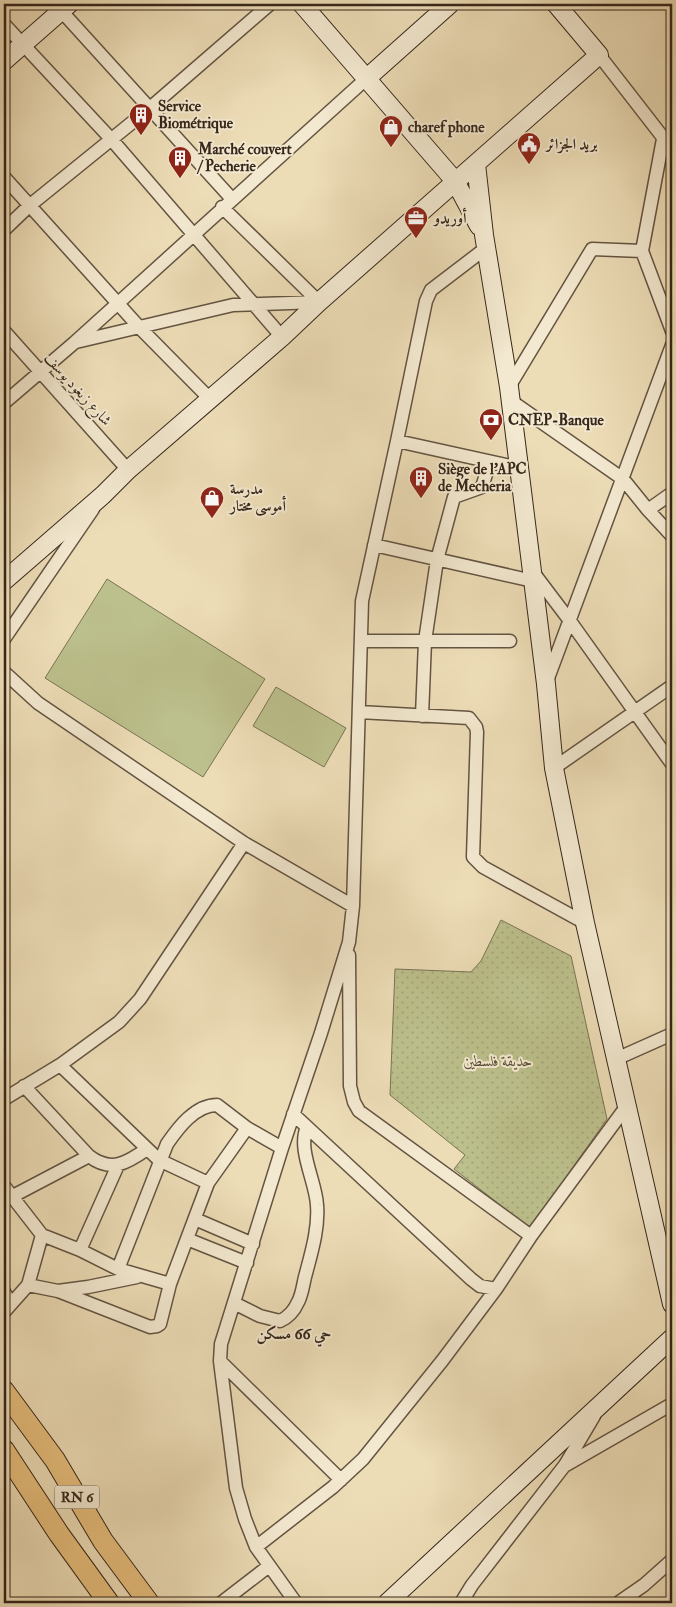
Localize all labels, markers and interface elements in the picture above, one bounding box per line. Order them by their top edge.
place label: Service Biométrique [158,97,234,134]
building icon: Service Biométrique [128,102,154,136]
shop icon: charef phone [378,114,404,148]
place label: charef phone [408,118,485,138]
public building icon: بريد الجزائر [516,131,542,165]
place label: بريد الجزائر [544,135,598,154]
place label: Marché couvert / Pecherie [196,140,292,176]
building icon: Marché couvert / Pecherie [167,145,193,179]
office icon: أوريدو [403,205,429,239]
place label: أوريدو [432,207,467,228]
street label: شارع زيغود يوسف [38,349,115,432]
bank icon: CNEP-Banque [478,407,504,441]
place label: CNEP-Banque [508,411,605,431]
place label: Siège de l'APC de Mecheria [438,460,527,496]
building icon: Siège de l'APC de Mecheria [408,465,434,499]
place label: مدرسة أموسى مختار [228,480,286,517]
shop icon: مدرسة أموسى مختار [199,485,225,519]
park label: حديقة فلسطين [463,1052,533,1071]
district label: حي 66 مسكن [257,1324,332,1347]
road number: RN 6 [54,1485,100,1508]

